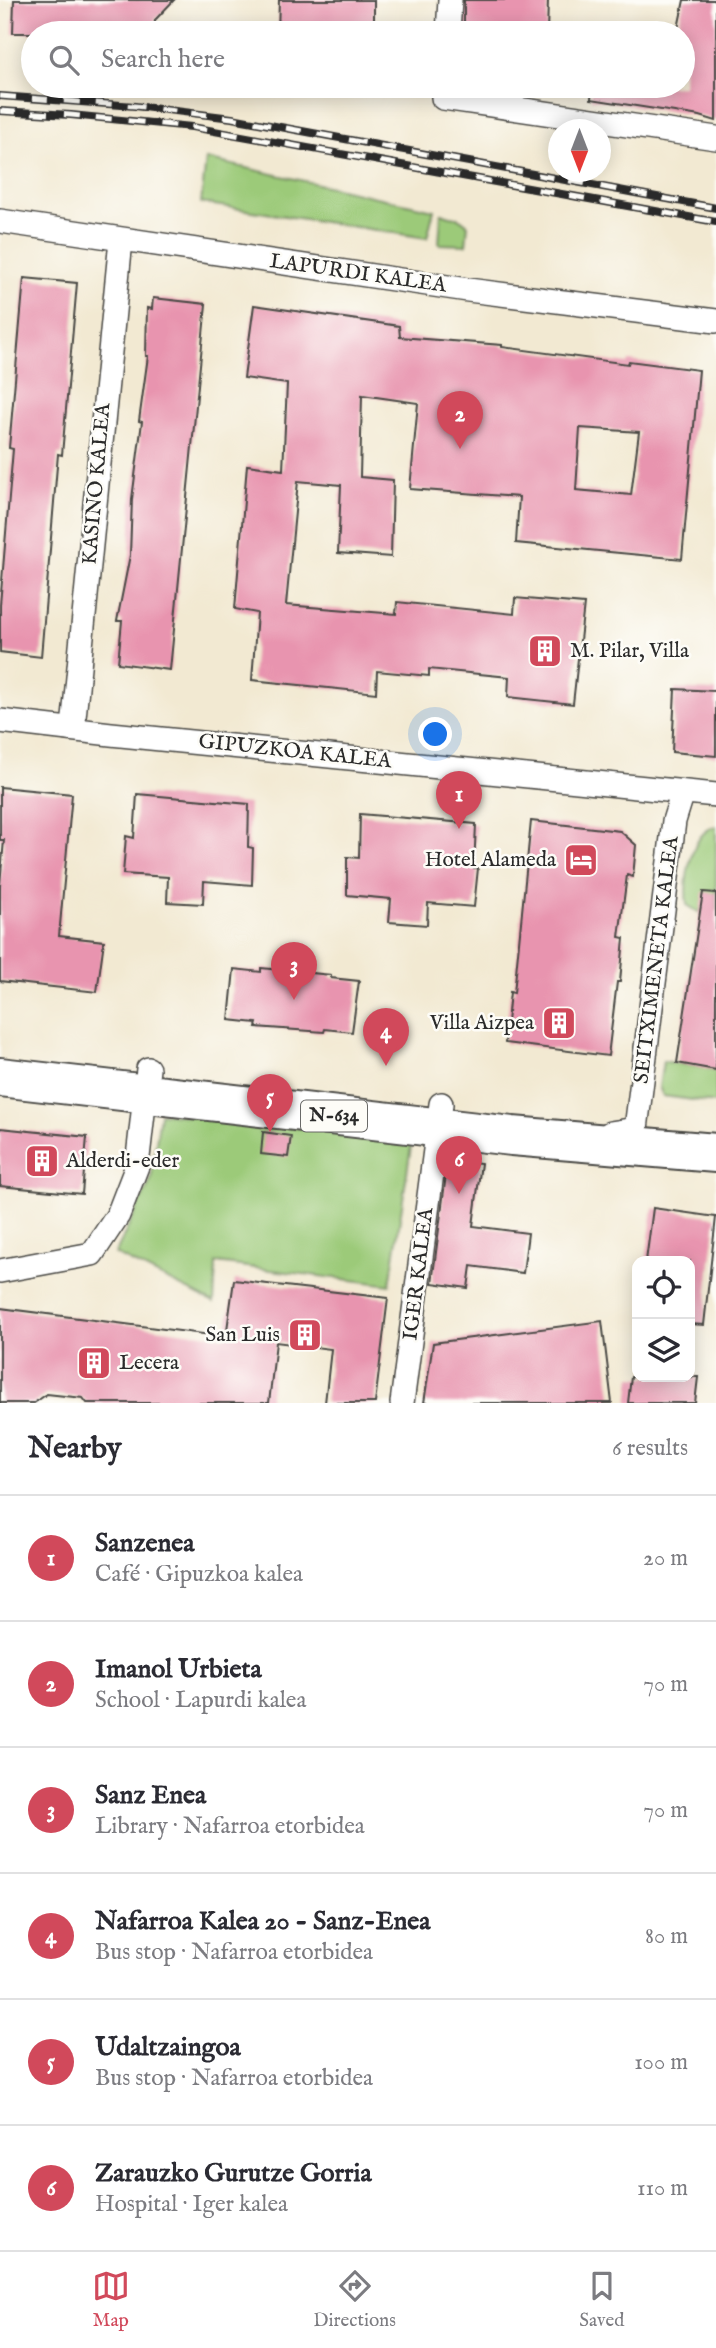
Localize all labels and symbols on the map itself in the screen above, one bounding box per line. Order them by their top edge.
north arrow [548,119,611,182]
street label: LAPURDI KALEA [268,248,449,300]
pin: 2 [437,391,483,449]
street label: KASINO KALEA [76,401,118,566]
building icon: M. Pilar, Villa [526,632,564,670]
place label: M. Pilar, Villa [570,638,690,665]
your location [418,717,452,751]
street label: GIPUZKOA KALEA [197,728,394,776]
pin: 1 [436,771,482,829]
street label: SEITXIMENETA KALEA [628,834,686,1085]
hotel icon: Hotel Alameda [562,841,600,879]
place label: Hotel Alameda [425,847,557,874]
pin: 3 [271,942,317,1000]
building icon: Villa Aizpea [540,1004,578,1042]
pin: 4 [363,1008,409,1066]
place label: Villa Aizpea [429,1010,535,1037]
pin: 5 [247,1074,293,1132]
road number: N-634 [301,1100,367,1132]
pin: 6 [436,1136,482,1194]
building icon: Alderdi-eder [23,1142,61,1180]
place label: Alderdi-eder [65,1148,179,1175]
street label: IGER KALEA [397,1205,441,1342]
building icon: San Luis [286,1316,324,1354]
place label: San Luis [206,1322,280,1349]
building icon: Lecera [75,1344,113,1382]
place label: Lecera [119,1350,180,1377]

